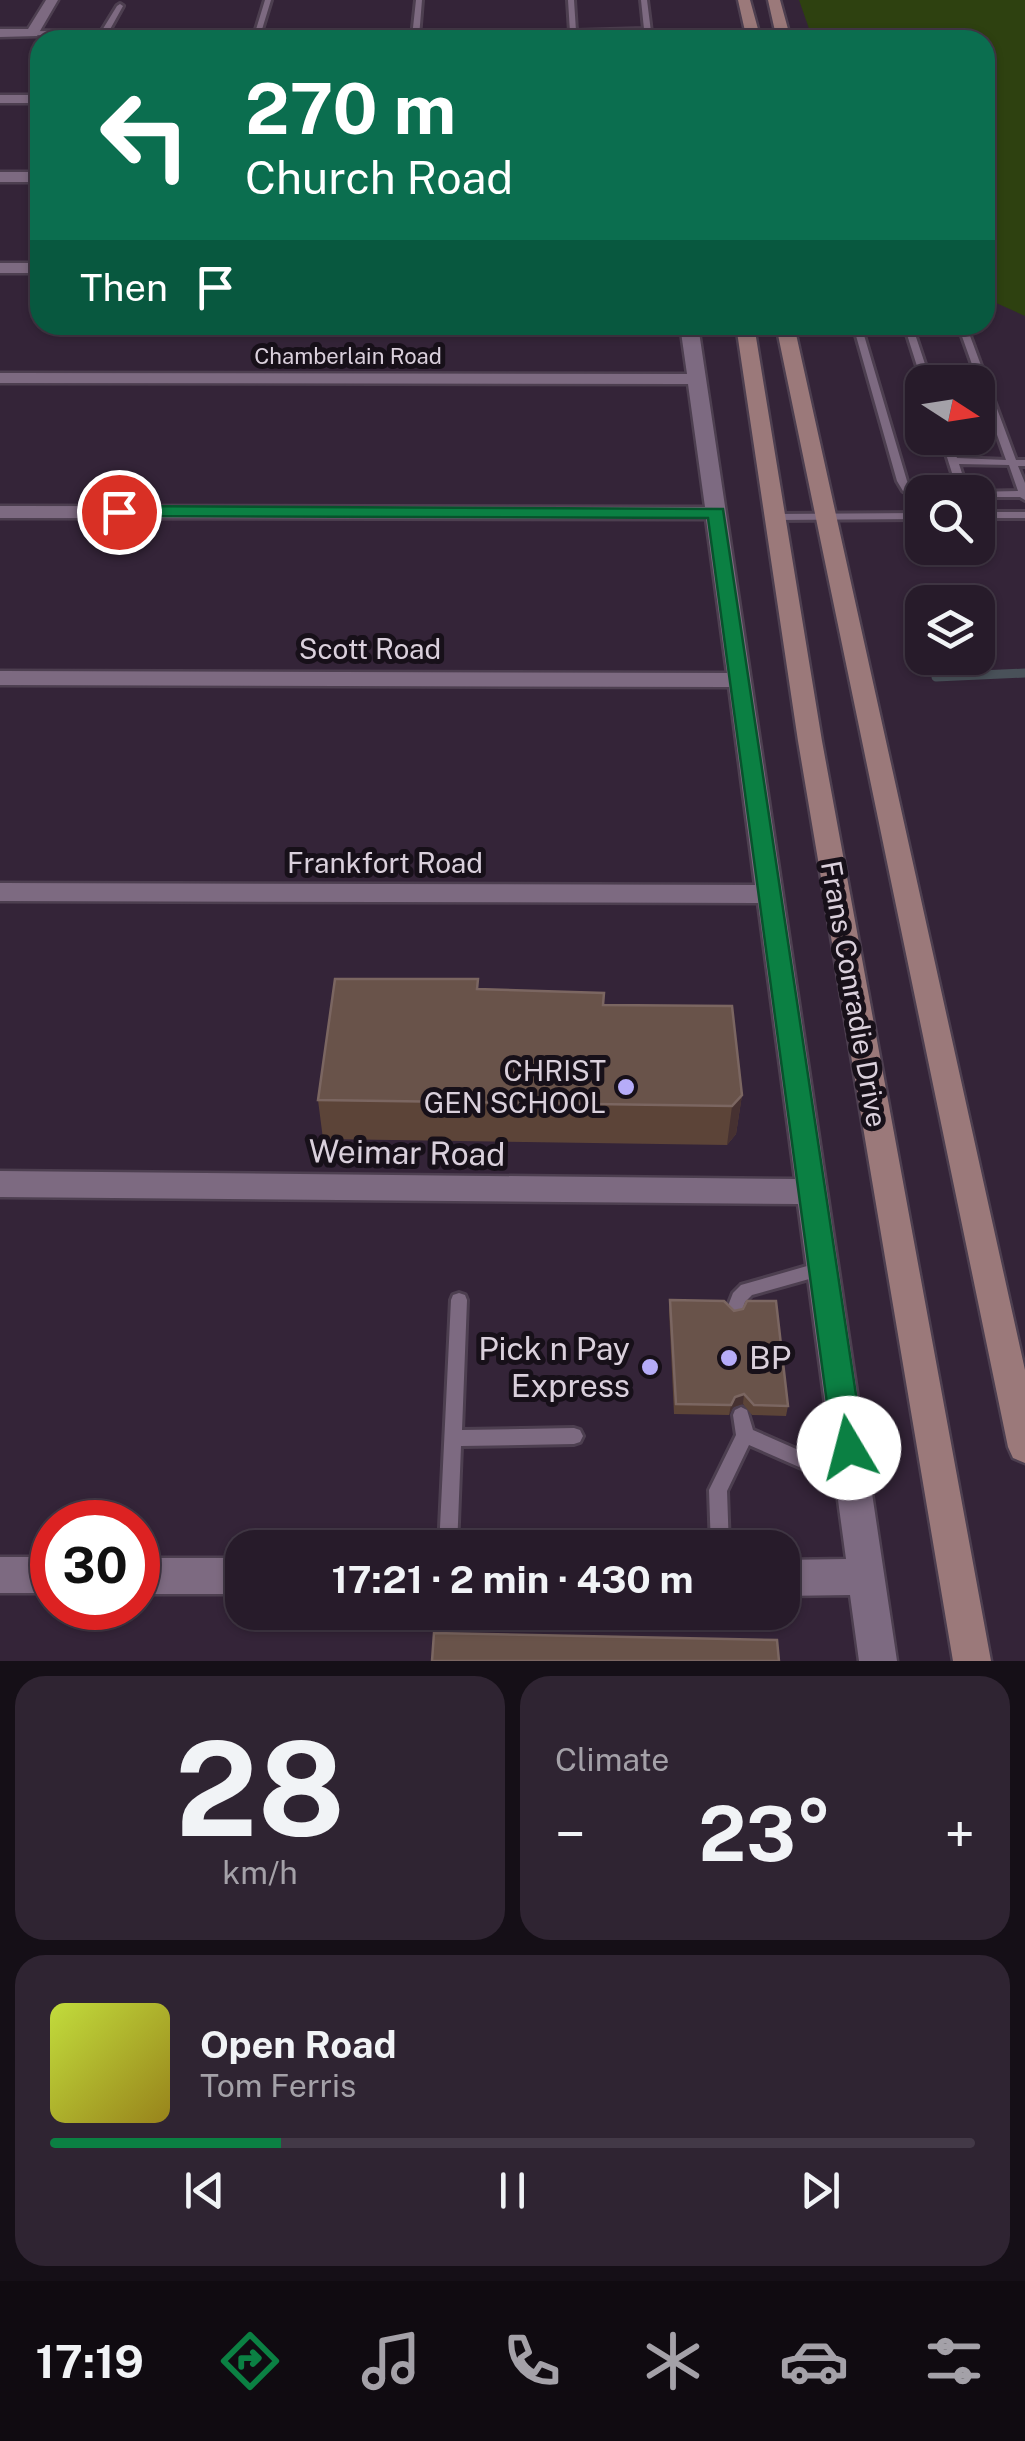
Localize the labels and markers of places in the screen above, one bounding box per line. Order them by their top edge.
pin [77,470,162,555]
place label: CHRIST GEN SCHOOL [424,1054,606,1119]
marker: CHRIST GEN SCHOOL [615,1076,637,1098]
place label: Pick n Pay Express [478,1330,630,1404]
place label: BP [749,1339,791,1376]
marker: BP [718,1347,740,1369]
marker: Pick n Pay Express [639,1356,661,1378]

